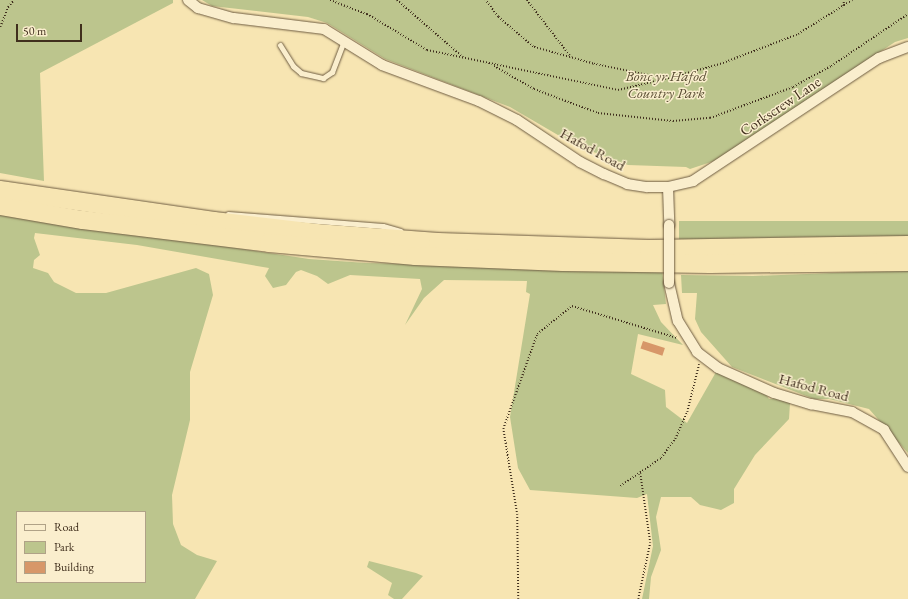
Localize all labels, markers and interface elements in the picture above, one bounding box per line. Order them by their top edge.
scale bar [18,16,84,42]
text: 50 m [23,23,46,39]
park label: Bonc yr Hafod Country Park [625,66,707,101]
street label: Corkscrew Lane [736,72,824,140]
street label: Hafod Road [557,124,629,174]
street label: Hafod Road [777,369,851,405]
legend [16,511,146,583]
text: Road [54,519,79,535]
text: Park [54,539,74,555]
text: Building [54,559,94,575]

